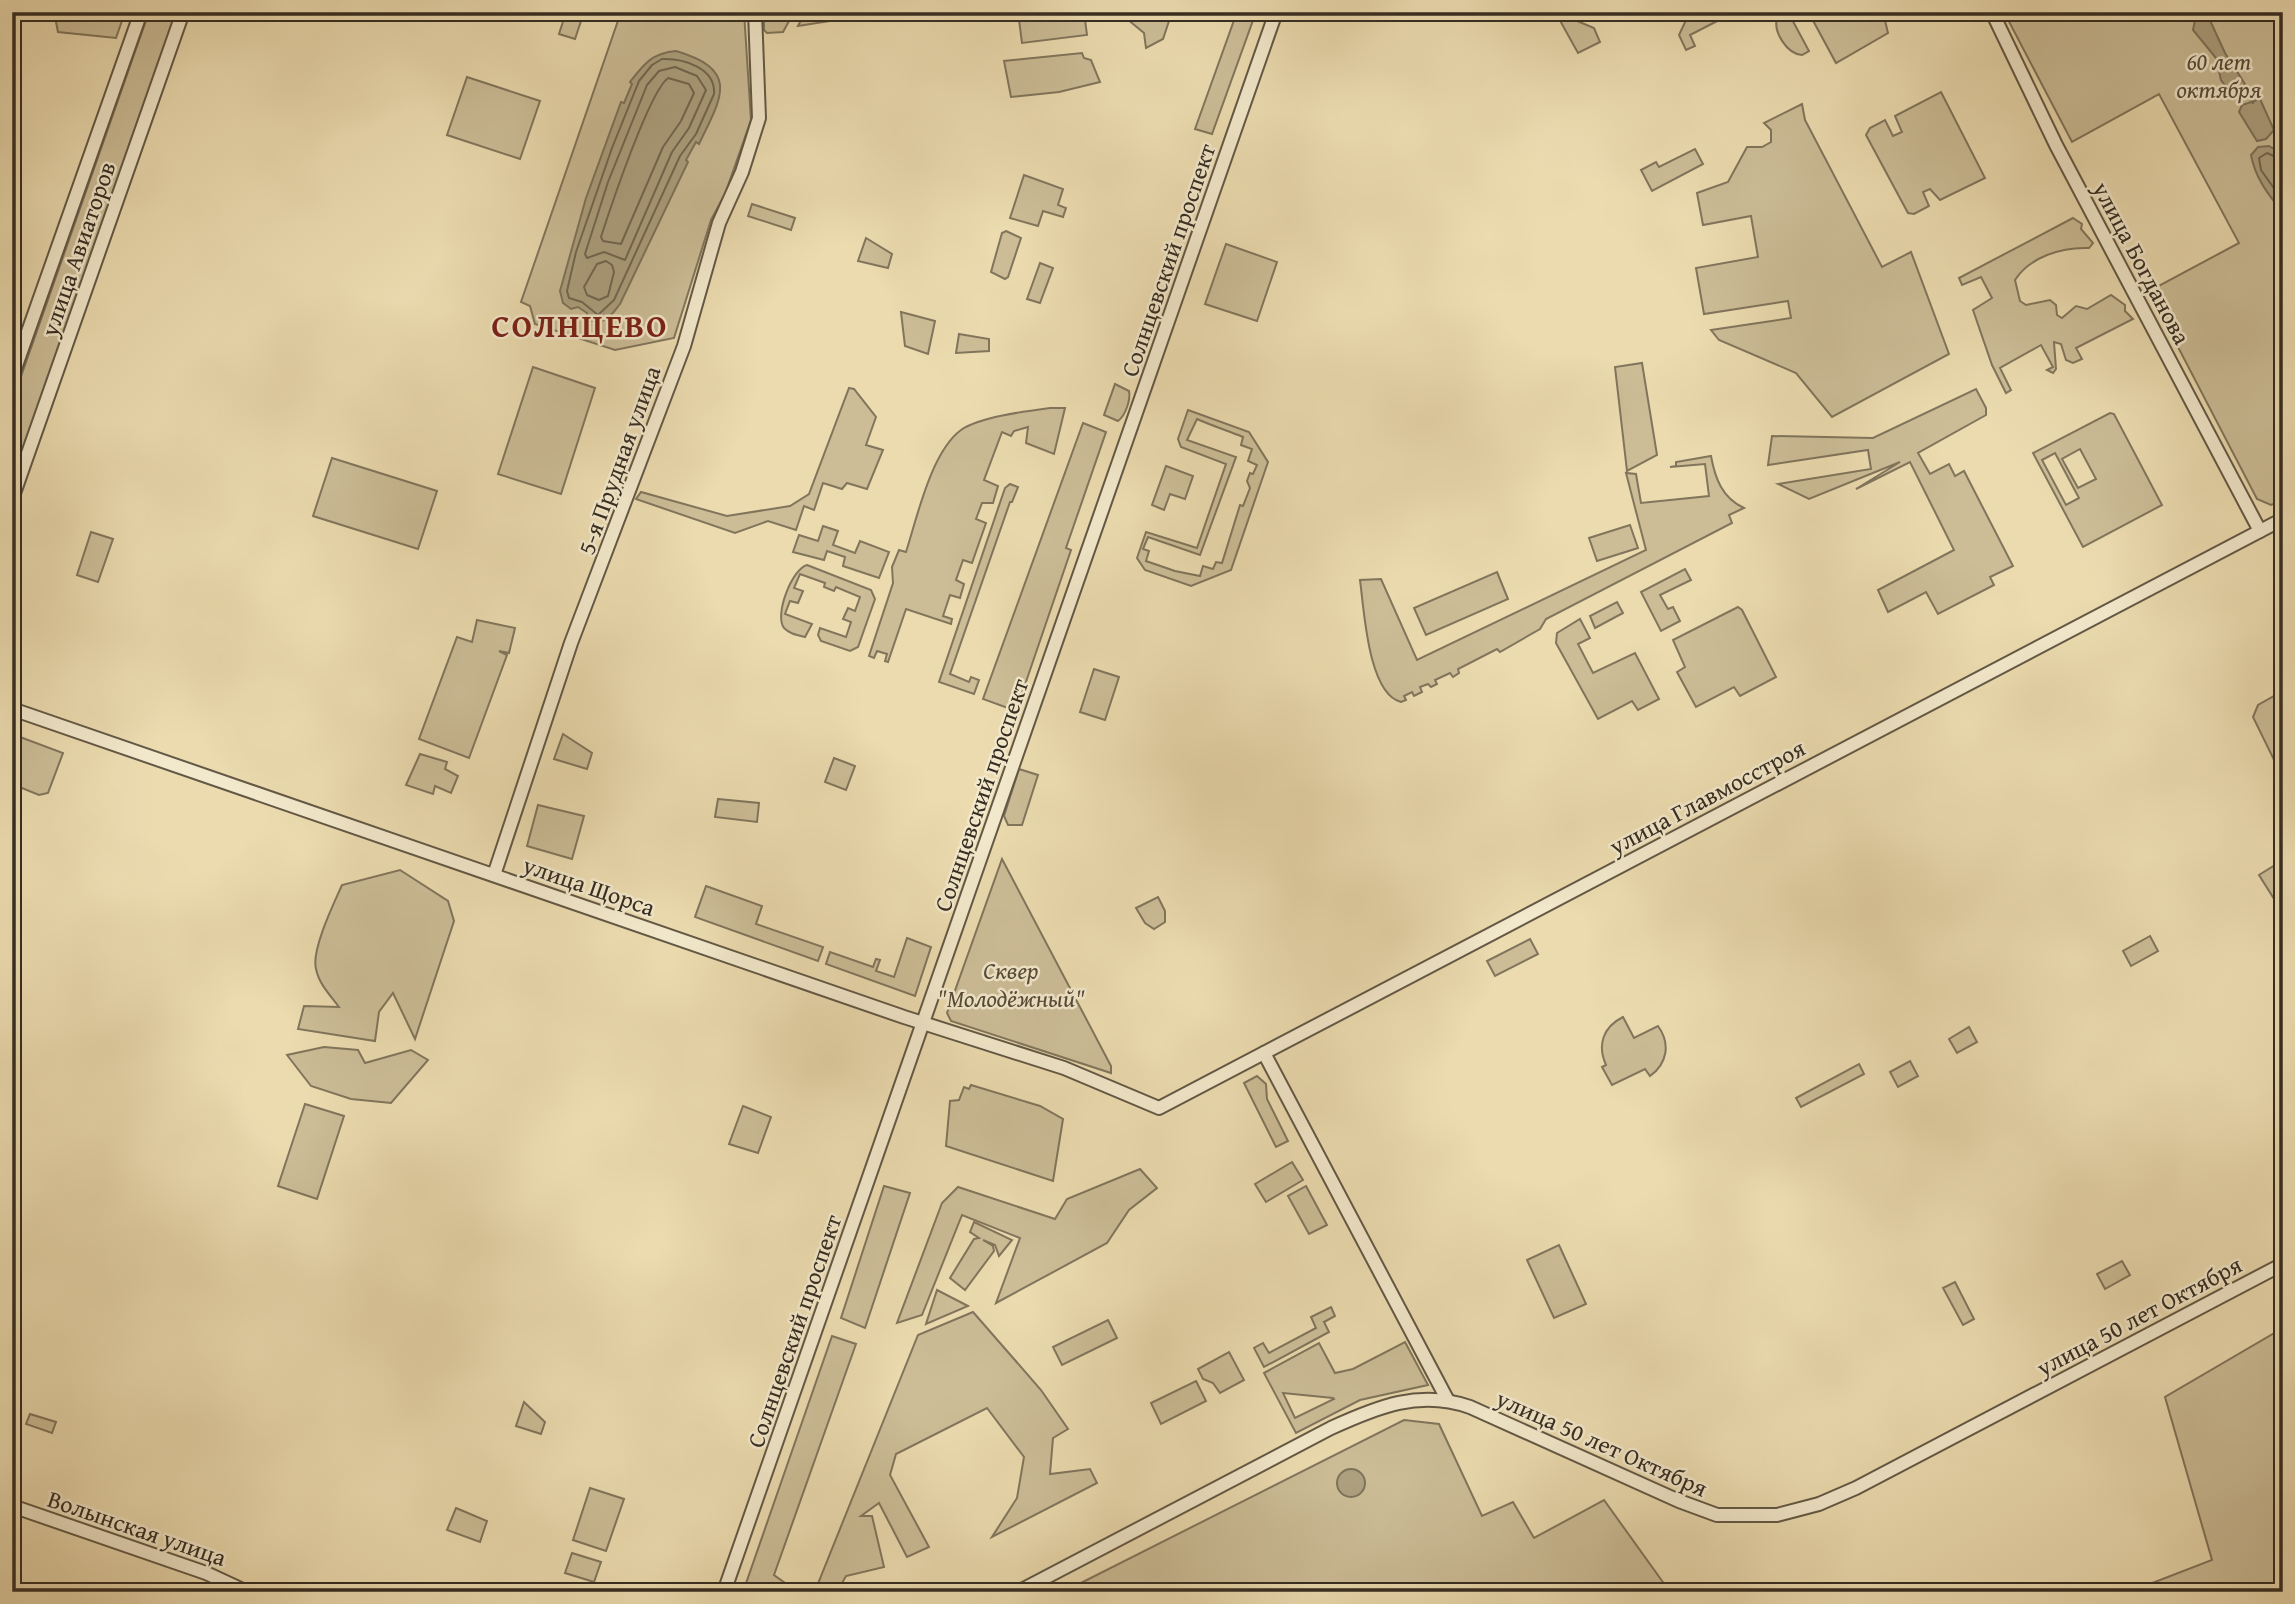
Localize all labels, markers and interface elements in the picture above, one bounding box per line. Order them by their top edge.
park label: 60 лет октября [2176,44,2262,107]
street label: Солнцевский проспект [1112,138,1224,381]
street label: улица Авиаторов [31,157,124,342]
street label: улица Богданова [2084,175,2200,351]
district label: СОЛНЦЕВО [492,302,668,349]
street label: 5-я Прудная улица [569,360,670,559]
street label: Солнцевский проспект [925,673,1037,916]
street label: улица Главмосстроя [1602,730,1811,864]
street label: улица Щорса [517,847,660,925]
park label: Сквер "Молодёжный" [937,953,1085,1016]
street label: Солнцевский проспект [738,1209,850,1452]
street label: улица 50 лет Октября [2029,1247,2248,1385]
street label: улица 50 лет Октября [1490,1380,1713,1505]
street label: Волынская улица [43,1481,231,1575]

